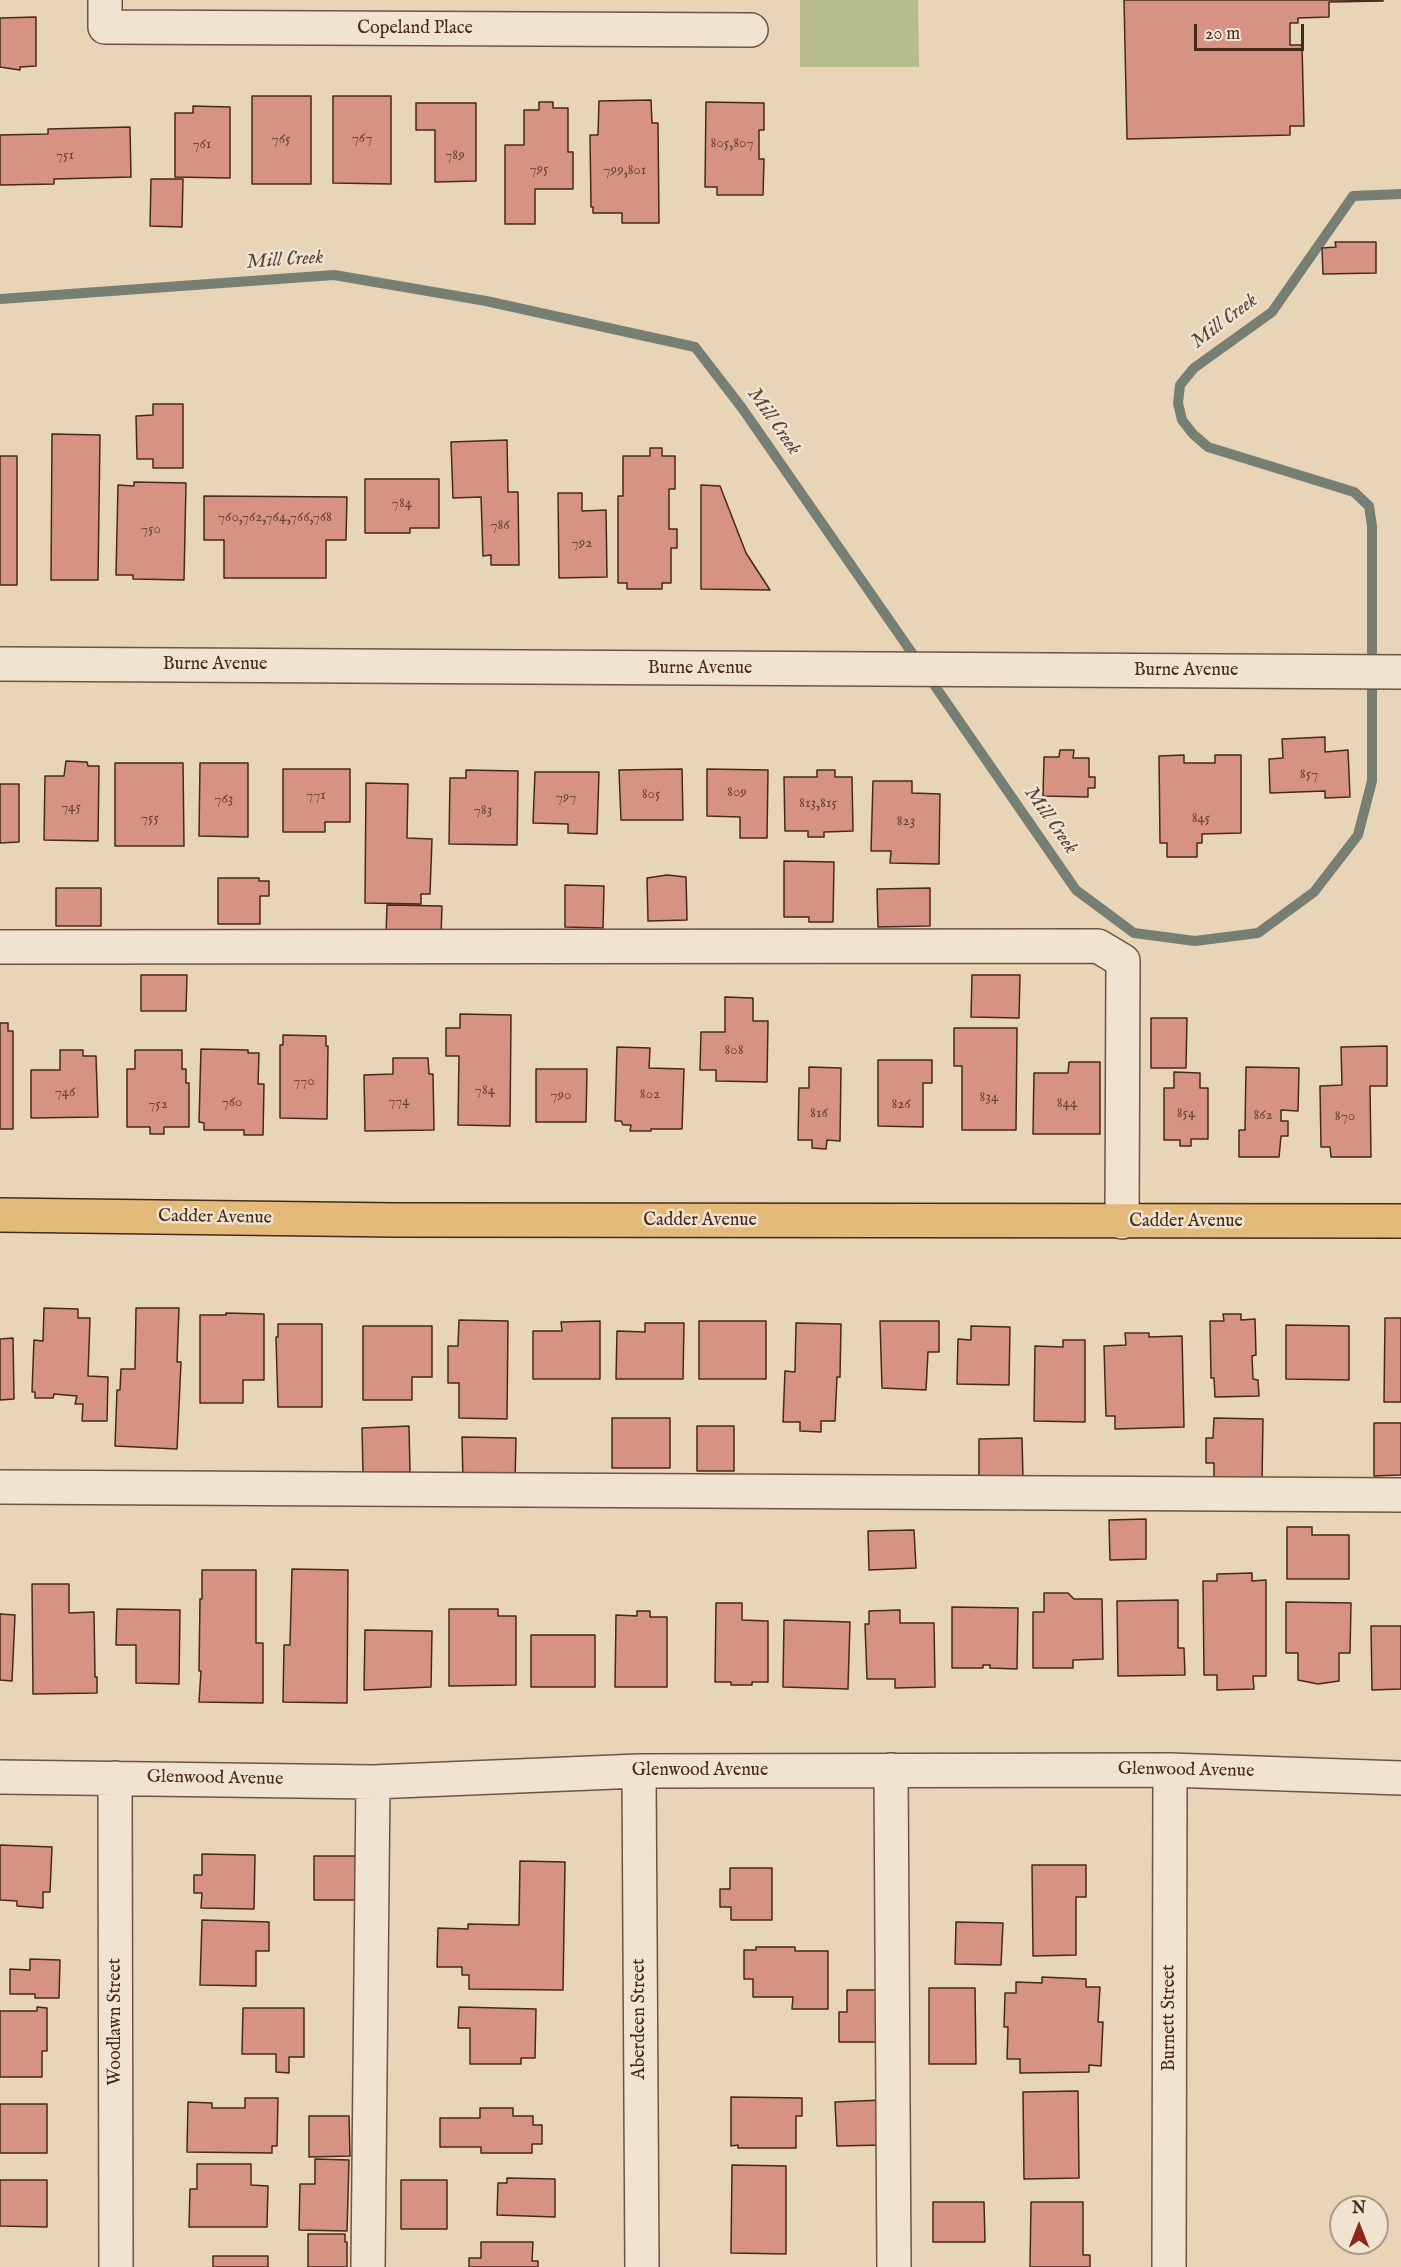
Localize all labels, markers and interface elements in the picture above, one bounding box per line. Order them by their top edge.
scale bar [1197,12,1306,50]
street label: Copeland Place [357,18,473,40]
text: 20 m [1205,23,1240,46]
house number: 767 [352,130,372,148]
house number: 765 [272,131,290,149]
house number: 805,807 [711,135,753,153]
house number: 761 [193,136,211,154]
house number: 751 [56,147,74,165]
house number: 789 [445,147,465,165]
house number: 795 [530,161,548,179]
house number: 799,801 [604,162,646,180]
water label: Mill Creek [246,246,324,276]
water label: Mill Creek [1187,289,1263,355]
water label: Mill Creek [741,384,805,460]
house number: 784 [392,495,412,513]
house number: 760,762,764,766,768 [218,509,332,527]
house number: 786 [490,517,510,535]
house number: 750 [141,521,161,539]
house number: 792 [572,535,592,553]
street label: Burne Avenue [163,654,267,676]
street label: Burne Avenue [648,658,752,680]
street label: Burne Avenue [1134,660,1238,682]
house number: 857 [1300,766,1318,784]
water label: Mill Creek [1018,783,1082,859]
house number: 809 [727,784,747,802]
house number: 805 [642,786,660,804]
house number: 771 [306,787,326,805]
house number: 797 [556,789,576,807]
house number: 763 [215,791,233,809]
house number: 813,815 [799,795,837,813]
house number: 745 [61,799,81,817]
house number: 783 [474,802,492,820]
house number: 755 [141,810,159,828]
house number: 845 [1192,810,1210,828]
house number: 823 [897,813,915,831]
house number: 808 [724,1042,744,1060]
house number: 770 [293,1073,315,1091]
house number: 784 [475,1082,495,1100]
house number: 746 [55,1084,75,1102]
house number: 802 [640,1086,660,1104]
house number: 790 [551,1087,571,1105]
house number: 834 [980,1089,998,1107]
house number: 774 [388,1093,410,1111]
house number: 760 [222,1094,242,1112]
house number: 844 [1057,1095,1077,1113]
house number: 752 [148,1096,168,1114]
house number: 826 [891,1096,911,1114]
house number: 816 [810,1105,828,1123]
house number: 854 [1177,1105,1195,1123]
house number: 862 [1253,1107,1273,1125]
house number: 870 [1335,1108,1355,1126]
street label: Cadder Avenue [158,1206,272,1230]
street label: Cadder Avenue [643,1210,757,1232]
street label: Cadder Avenue [1129,1211,1243,1233]
street label: Glenwood Avenue [1118,1759,1254,1783]
street label: Glenwood Avenue [632,1760,768,1782]
street label: Glenwood Avenue [147,1767,283,1791]
street label: Woodlawn Street [105,1958,127,2086]
street label: Aberdeen Street [629,1958,651,2080]
street label: Burnett Street [1159,1965,1181,2071]
north arrow [1329,2195,1389,2255]
text: N [1352,2199,1366,2219]

